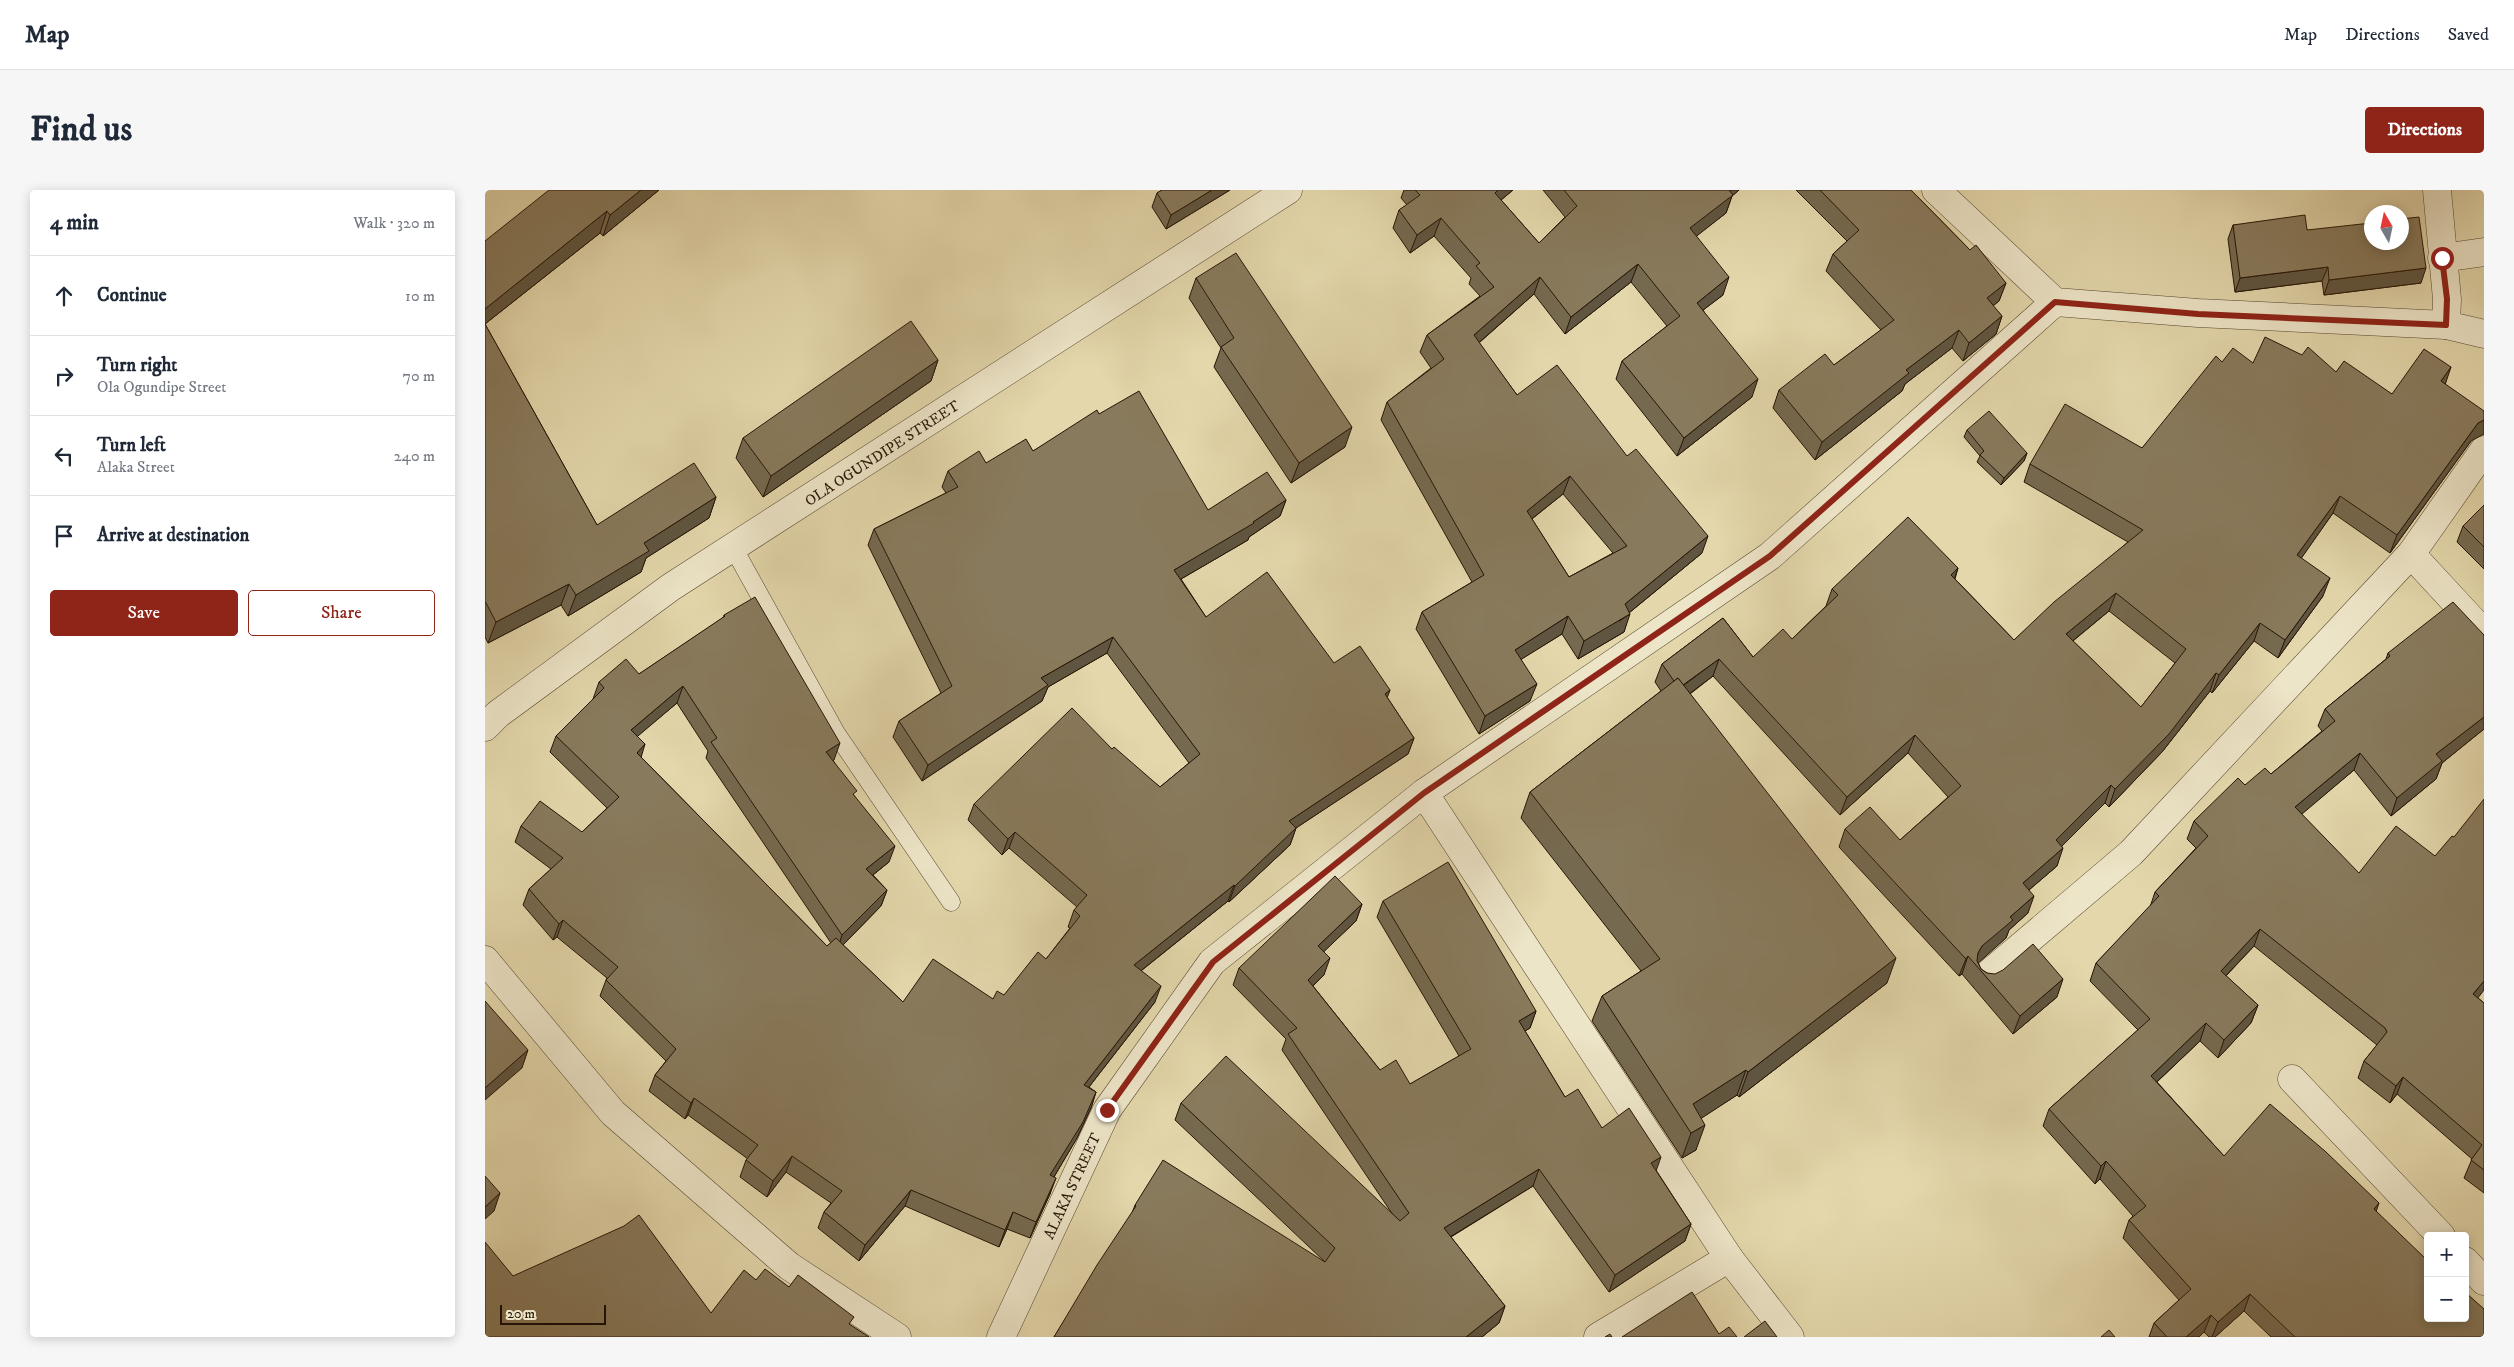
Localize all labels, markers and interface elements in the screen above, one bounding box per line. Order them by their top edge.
text: Map [25,20,69,50]
text: Map [2284,24,2317,46]
text: Directions [2345,24,2420,46]
text: Saved [2448,24,2489,46]
button: Directions [2365,107,2484,153]
text: Find us [30,108,132,152]
north arrow [2364,205,2409,250]
text: 4 min [50,210,99,236]
text: Walk · 320 m [353,213,435,233]
route start [2431,247,2454,270]
icon: ahead [50,282,78,310]
text: Continue [97,284,167,307]
text: 10 m [405,286,435,306]
text: Turn right [97,354,177,377]
icon: right [50,362,78,390]
text: 70 m [403,366,435,386]
text: Ola Ogundipe Street [97,377,226,397]
street label: OLA OGUNDIPE STREET [801,396,964,511]
text: Turn left [97,434,166,457]
icon: left [50,442,78,470]
text: 240 m [394,446,435,466]
text: Alaka Street [97,457,175,477]
icon: arrive [50,522,78,550]
text: Arrive at destination [97,524,249,547]
button: Save [50,590,238,636]
button: Share [248,590,435,636]
route end [1096,1099,1119,1122]
street label: ALAKA STREET [1039,1129,1106,1242]
map controls [2424,1232,2469,1322]
button: + [2424,1232,2469,1277]
button: − [2424,1277,2469,1322]
scale bar [500,1302,606,1325]
text: 20 m [507,1305,535,1323]

